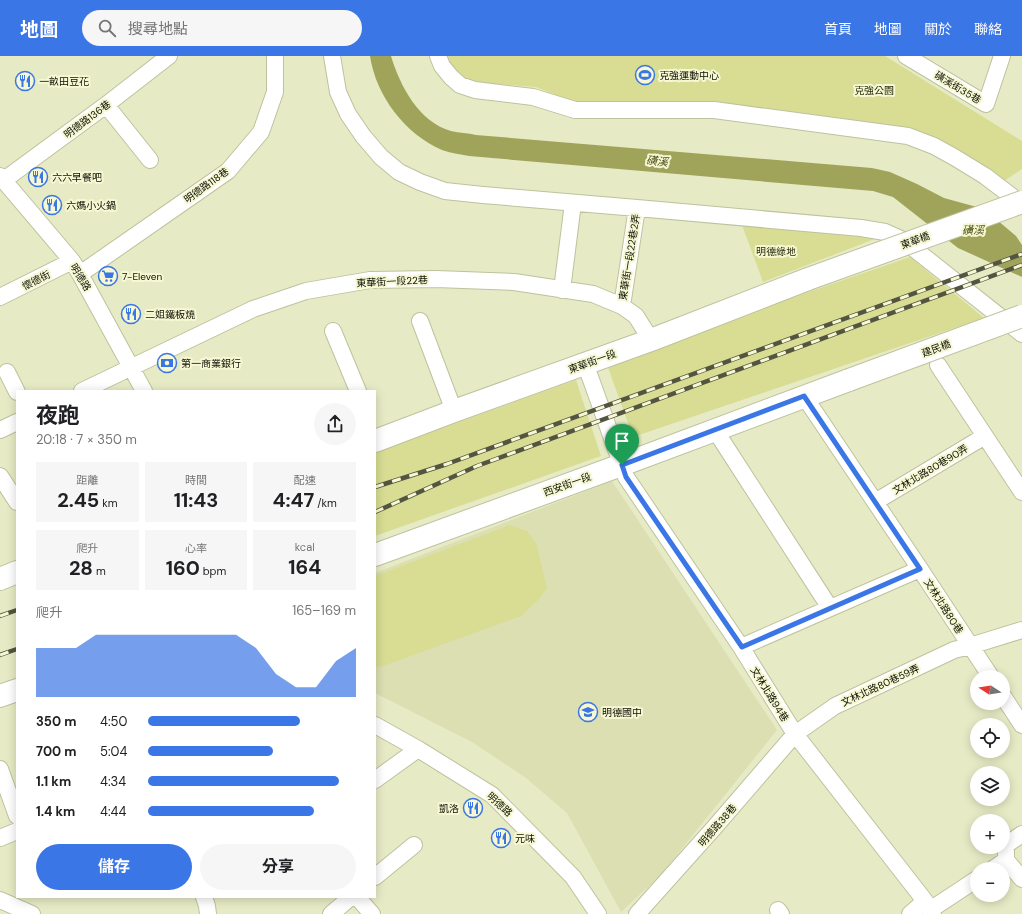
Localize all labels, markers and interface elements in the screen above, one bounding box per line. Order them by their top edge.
search box [82,10,362,46]
text: 地圖 [20,17,58,42]
icon: search [96,17,118,39]
text: 搜尋地點 [128,19,188,39]
text: 首頁 [824,20,852,38]
text: 地圖 [874,20,902,38]
text: 關於 [924,20,952,38]
text: 聯絡 [974,20,1002,38]
sports icon: 克強運動中心 [634,64,656,86]
street label: 磺溪街35巷 [932,68,983,106]
place label: 克強運動中心 [659,69,719,82]
restaurant icon: 一畝田豆花 [14,70,36,92]
place label: 一畝田豆花 [39,75,89,88]
park label: 克強公園 [854,84,894,97]
street label: 明德路136巷 [61,98,113,141]
water label: 磺溪 [645,153,671,169]
street label: 明德路118巷 [181,165,231,206]
restaurant icon: 六六早餐吧 [27,166,49,188]
place label: 六六早餐吧 [52,171,102,184]
restaurant icon: 六媽小火鍋 [41,194,63,216]
place label: 六媽小火鍋 [66,199,116,212]
street label: 東華街一段22巷2弄 [616,213,643,301]
water label: 磺溪 [962,223,986,237]
street label: 東華橋 [899,229,931,252]
park label: 明德綠地 [756,245,796,258]
street label: 明德路 [67,261,94,293]
supermarket icon: 7-Eleven [97,265,119,287]
street label: 懷德街 [20,268,53,293]
place label: 7-Eleven [122,270,162,283]
street label: 東華街一段22巷 [356,273,428,290]
restaurant icon: 二姐鐵板燒 [120,303,142,325]
place label: 二姐鐵板燒 [145,308,195,321]
street label: 建民橋 [920,337,952,360]
street label: 東華街一段 [566,347,618,376]
bank icon: 第一商業銀行 [156,352,178,374]
place label: 第一商業銀行 [181,357,241,370]
text: 夜跑 [36,401,80,430]
button: share [314,403,356,445]
pin [605,424,639,465]
icon: arrive [611,430,633,452]
text: 20:18 · 7 × 350 m [36,431,137,448]
street label: 文林北路80巷90弄 [890,442,970,497]
street label: 西安街一段 [541,470,593,499]
text: 距離 [76,473,98,487]
text: 時間 [185,473,207,487]
text: 配速 [294,473,316,487]
text: 2.45 [57,487,99,513]
text: 11:43 [174,487,218,513]
text: 4:47 [272,487,314,513]
text: km [99,496,117,510]
text: /km [314,496,337,510]
text: kcal [295,540,315,554]
text: 爬升 [76,541,98,555]
text: 心率 [185,541,207,555]
text: 164 [288,554,321,580]
text: 28 [69,555,93,581]
text: 160 [166,555,200,581]
text: m [93,564,106,578]
text: bpm [200,564,226,578]
street label: 文林北路80巷 [921,576,966,636]
text: 165–169 m [292,602,356,619]
text: 爬升 [36,604,62,621]
street label: 文林北路80巷59弄 [839,662,921,709]
street label: 文林北路94巷 [748,664,792,724]
north arrow [970,670,1010,710]
map controls [970,670,1010,902]
school or university icon: 明德國中 [577,701,599,723]
place label: 明德國中 [602,706,642,719]
text: 350 m [36,713,76,730]
text: 4:50 [100,713,127,730]
button: locate [970,718,1010,758]
text: 700 m [36,743,77,760]
text: 5:04 [100,743,127,760]
button: layers [970,766,1010,806]
text: 1.1 km [36,773,71,790]
text: 4:34 [100,773,126,790]
street label: 明德路 [484,789,515,819]
restaurant icon: 凱洛 [462,797,484,819]
street label: 明德路38巷 [695,801,739,849]
place label: 凱洛 [439,802,459,815]
text: 1.4 km [36,803,75,820]
text: 4:44 [100,803,126,820]
button: + [970,814,1010,854]
restaurant icon: 元味 [490,827,512,849]
place label: 元味 [515,832,535,845]
button: 儲存 [36,844,192,890]
button: 分享 [200,844,356,890]
button: − [970,862,1010,902]

